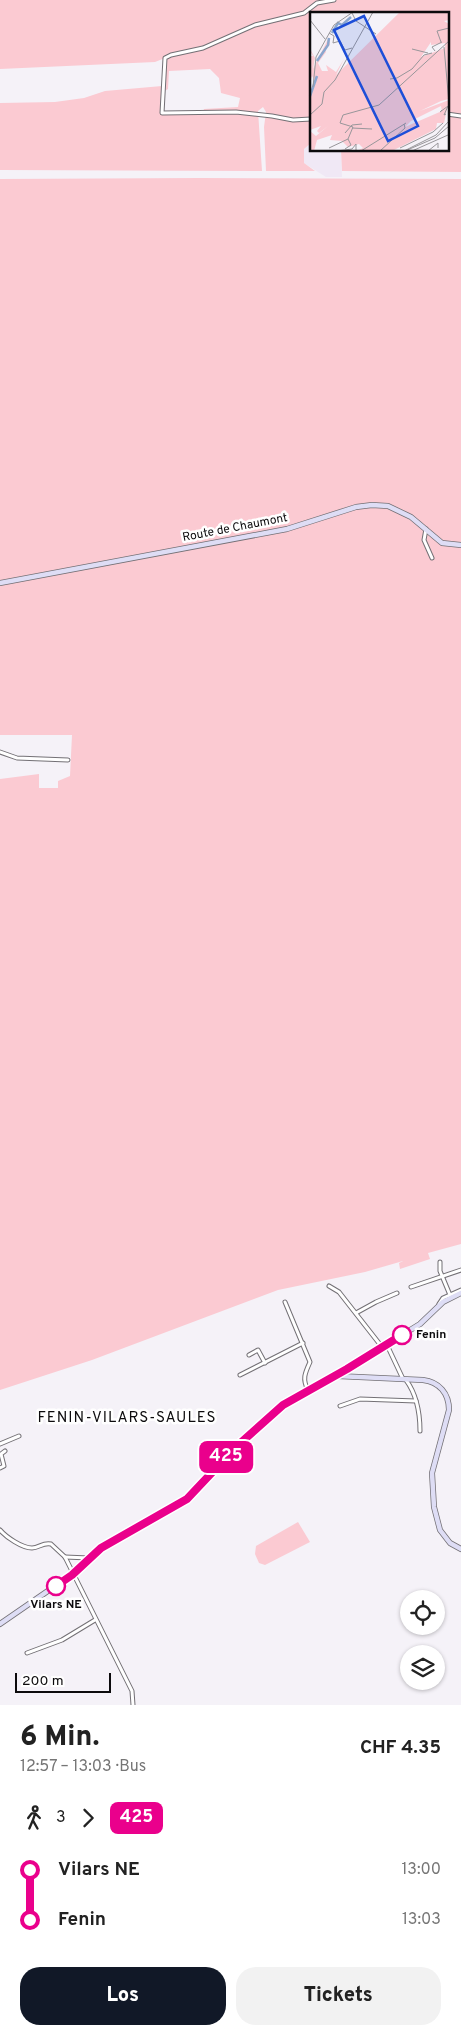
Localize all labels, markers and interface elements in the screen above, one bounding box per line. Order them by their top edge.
inset map [310,12,448,151]
street label: Route de Chaumont [181,510,289,546]
marker: Fenin [392,1325,412,1345]
place label: Fenin [416,1327,446,1343]
district label: FENIN-VILARS-SAULES [37,1409,217,1428]
line badge: 425 [197,1441,255,1473]
text: 425 [209,1445,243,1468]
marker: Vilars NE [46,1576,66,1596]
map controls [400,1590,445,1690]
button: locate [400,1590,445,1635]
place label: Vilars NE [30,1597,82,1613]
button: layers [400,1645,445,1690]
scale bar [15,1670,111,1693]
text: 200 m [22,1673,64,1690]
text: 6 Min. [20,1720,99,1756]
text: CHF 4.35 [360,1736,441,1760]
text: 12:57 – 13:03 · Bus [20,1757,146,1777]
icon: walk [20,1804,48,1832]
icon: forward [74,1804,102,1832]
text: 425 [120,1806,153,1829]
text: 3 [56,1808,66,1828]
text: Vilars NE [58,1858,140,1882]
text: 13:00 [401,1860,441,1880]
text: Fenin [58,1908,106,1932]
text: 13:03 [402,1910,441,1930]
button: Los [20,1967,226,2025]
button: Tickets [236,1967,441,2025]

